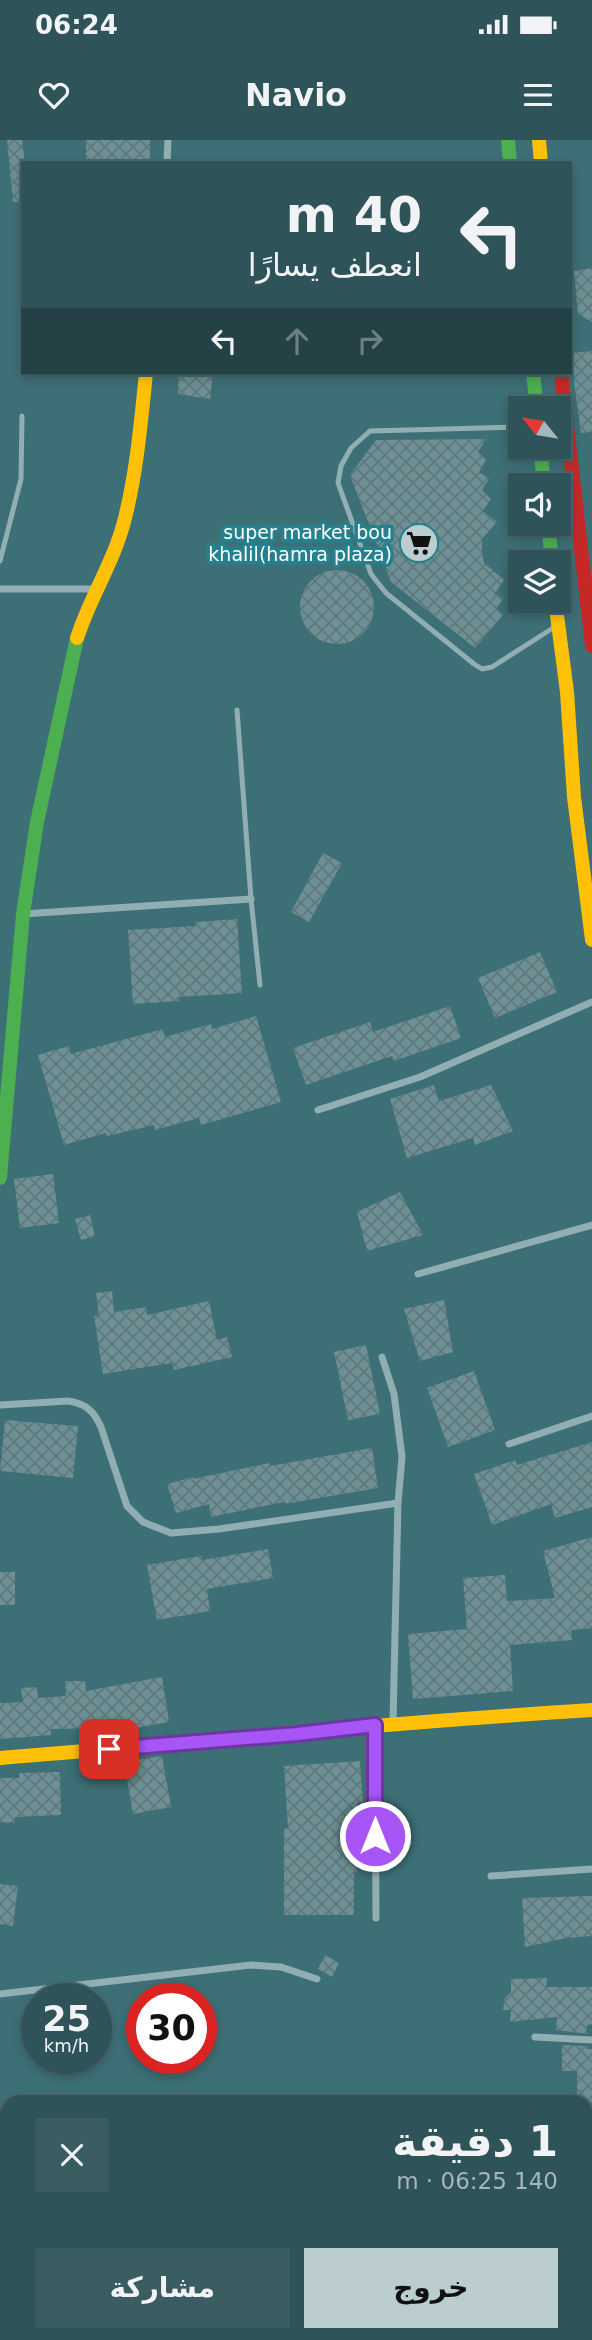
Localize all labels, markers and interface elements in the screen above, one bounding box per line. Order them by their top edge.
text: 06:24 [35,10,118,40]
icon: heart [35,76,73,114]
text: Navio [245,76,347,114]
icon: menu [519,76,557,114]
text: 40 m [286,187,422,244]
icon: left [446,189,537,280]
text: انعطف يسارًا [248,246,422,284]
icon: left [205,322,243,360]
icon: ahead [278,322,316,360]
icon: right [351,322,389,360]
north arrow [508,396,570,458]
map controls [508,396,571,613]
button: sound [508,473,571,536]
place label: super market bou khalil(hamra plaza) [208,521,392,565]
supermarket icon: super market bou khalil(hamra plaza) [398,522,440,564]
button: layers [508,550,571,613]
pin [79,1719,139,1779]
icon: arrive [90,1730,128,1768]
position arrow [338,1799,412,1873]
speed limit sign: 30 [126,1983,217,2074]
text: 25 [42,1999,91,2039]
text: km/h [44,2035,89,2056]
text: 1 دقيقة [392,2117,558,2166]
button: close [35,2118,109,2192]
text: 140 m · 06:25 [396,2168,558,2194]
button: مشاركة [35,2248,290,2328]
button: خروج [304,2248,558,2328]

